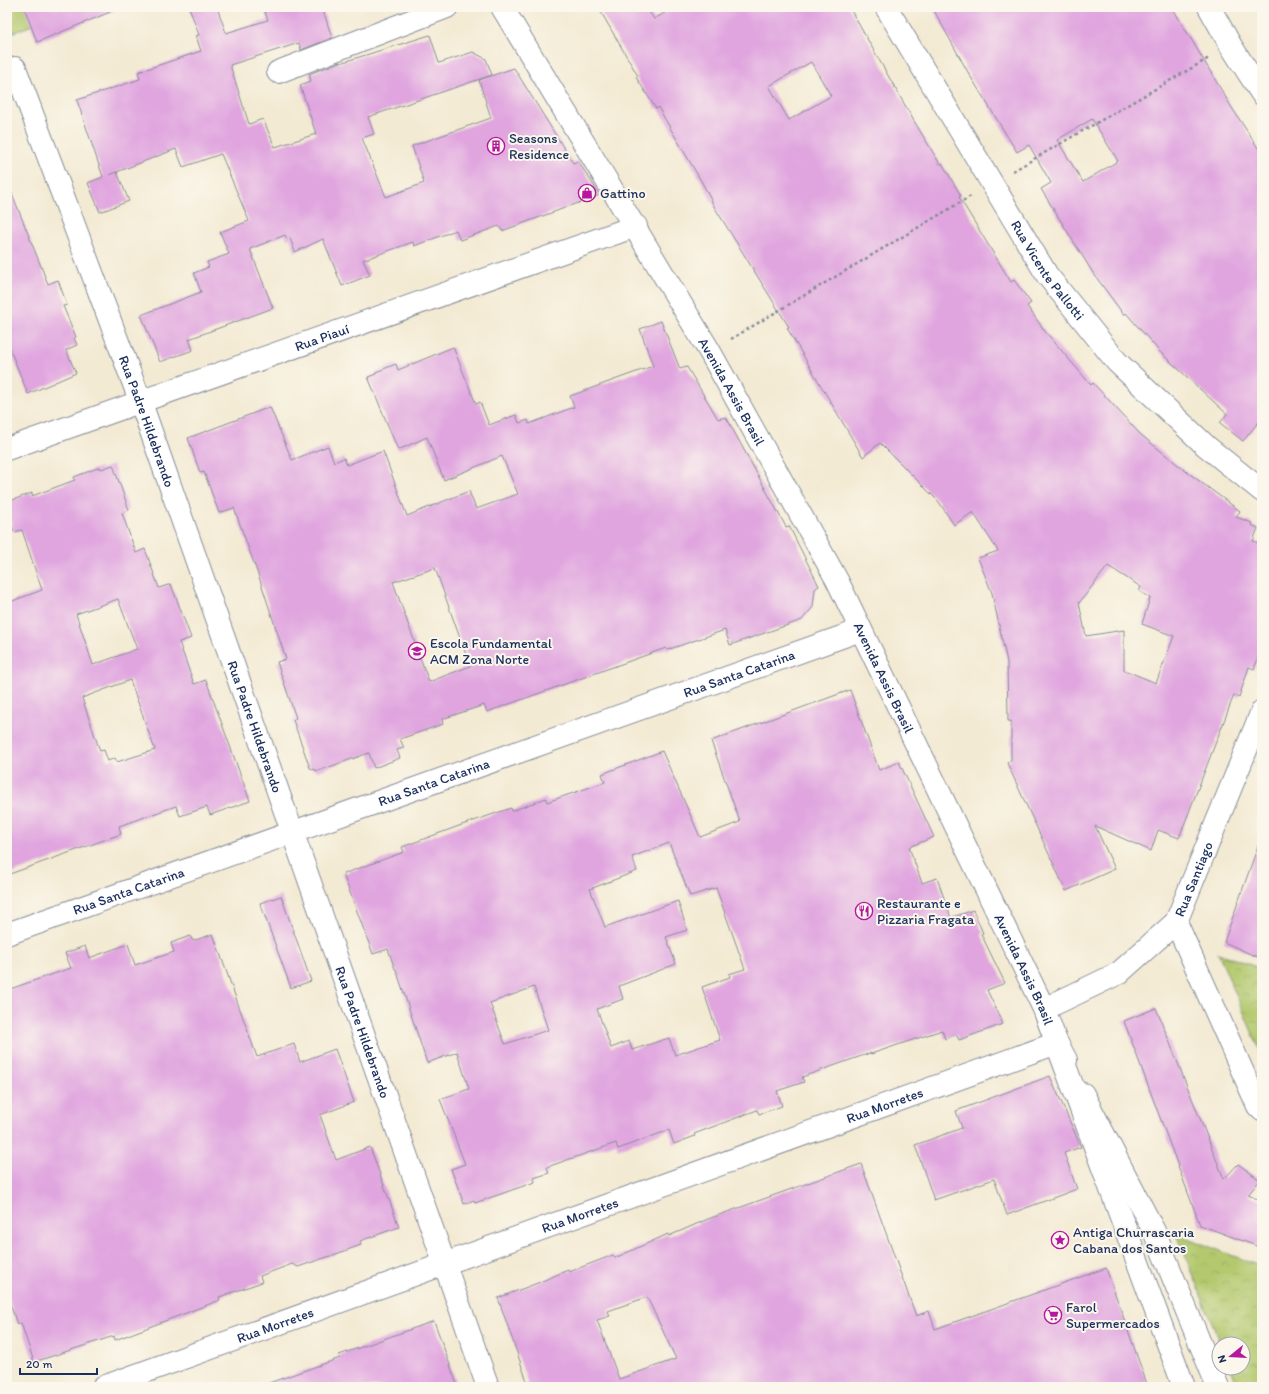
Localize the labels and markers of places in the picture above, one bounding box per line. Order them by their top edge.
place label: Seasons Residence [509,130,570,163]
building icon: Seasons Residence [486,136,506,156]
shop icon: Gattino [577,183,597,203]
place label: Gattino [600,185,646,202]
place label: Escola Fundamental ACM Zona Norte [430,635,552,668]
school or university icon: Escola Fundamental ACM Zona Norte [407,641,427,661]
place label: Restaurante e Pizzaria Fragata [877,895,975,928]
restaurant icon: Restaurante e Pizzaria Fragata [854,901,874,921]
place label: Antiga Churrascaria Cabana dos Santos [1073,1224,1195,1257]
place icon: Antiga Churrascaria Cabana dos Santos [1050,1230,1070,1250]
place label: Farol Supermercados [1066,1299,1160,1332]
supermarket icon: Farol Supermercados [1043,1305,1063,1325]

